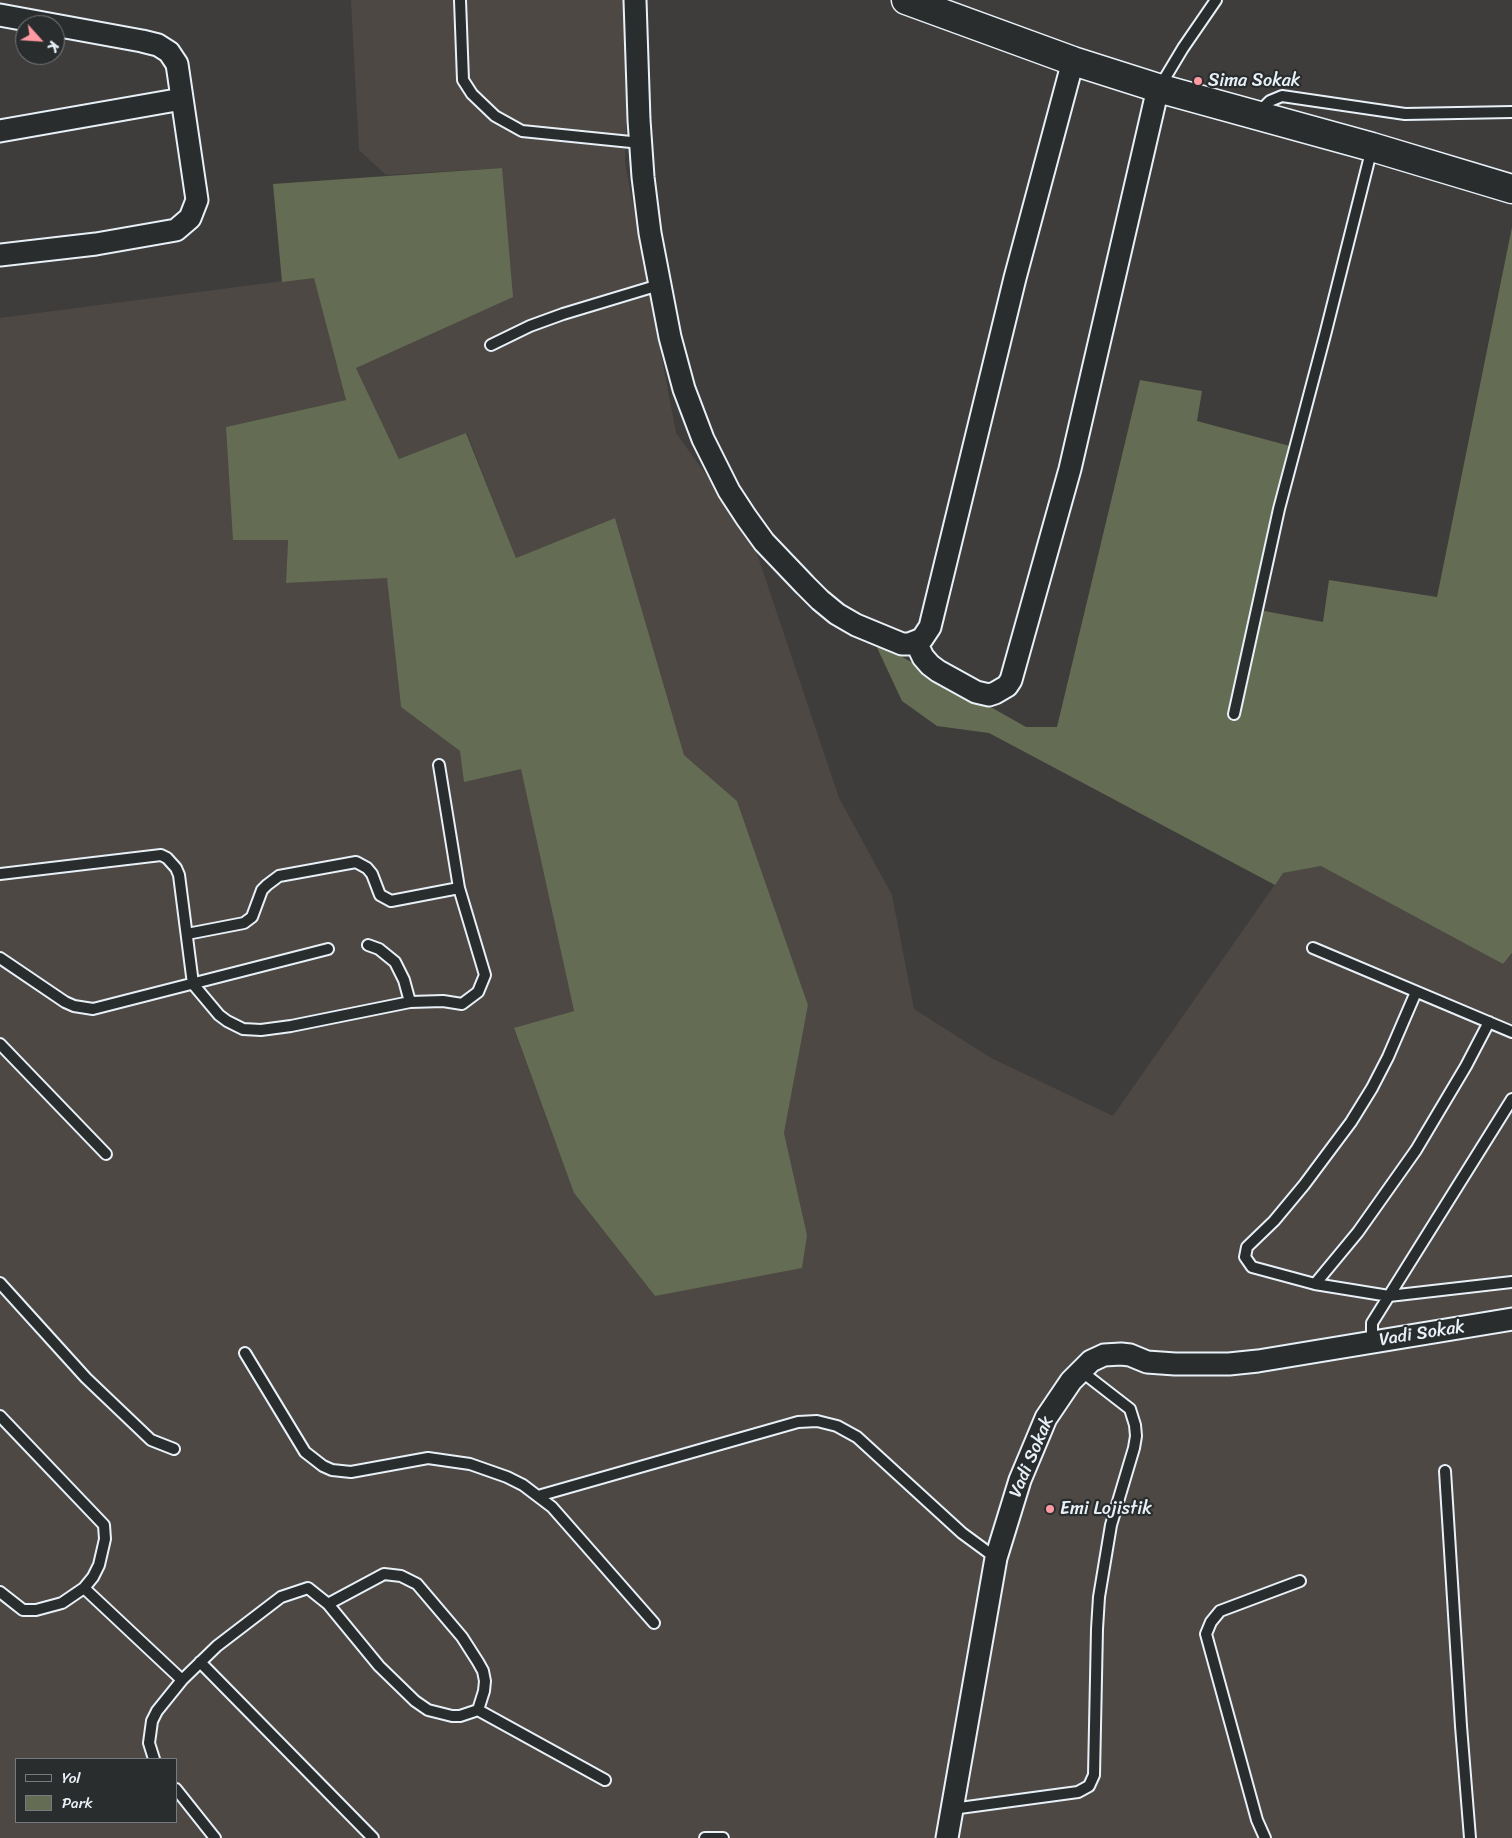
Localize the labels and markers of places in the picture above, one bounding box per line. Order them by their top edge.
place label: Sima Sokak [1208,70,1300,92]
marker: Sima Sokak [1192,75,1204,87]
place label: Emi Lojistik [1060,1498,1152,1520]
marker: Emi Lojistik [1044,1503,1056,1515]

